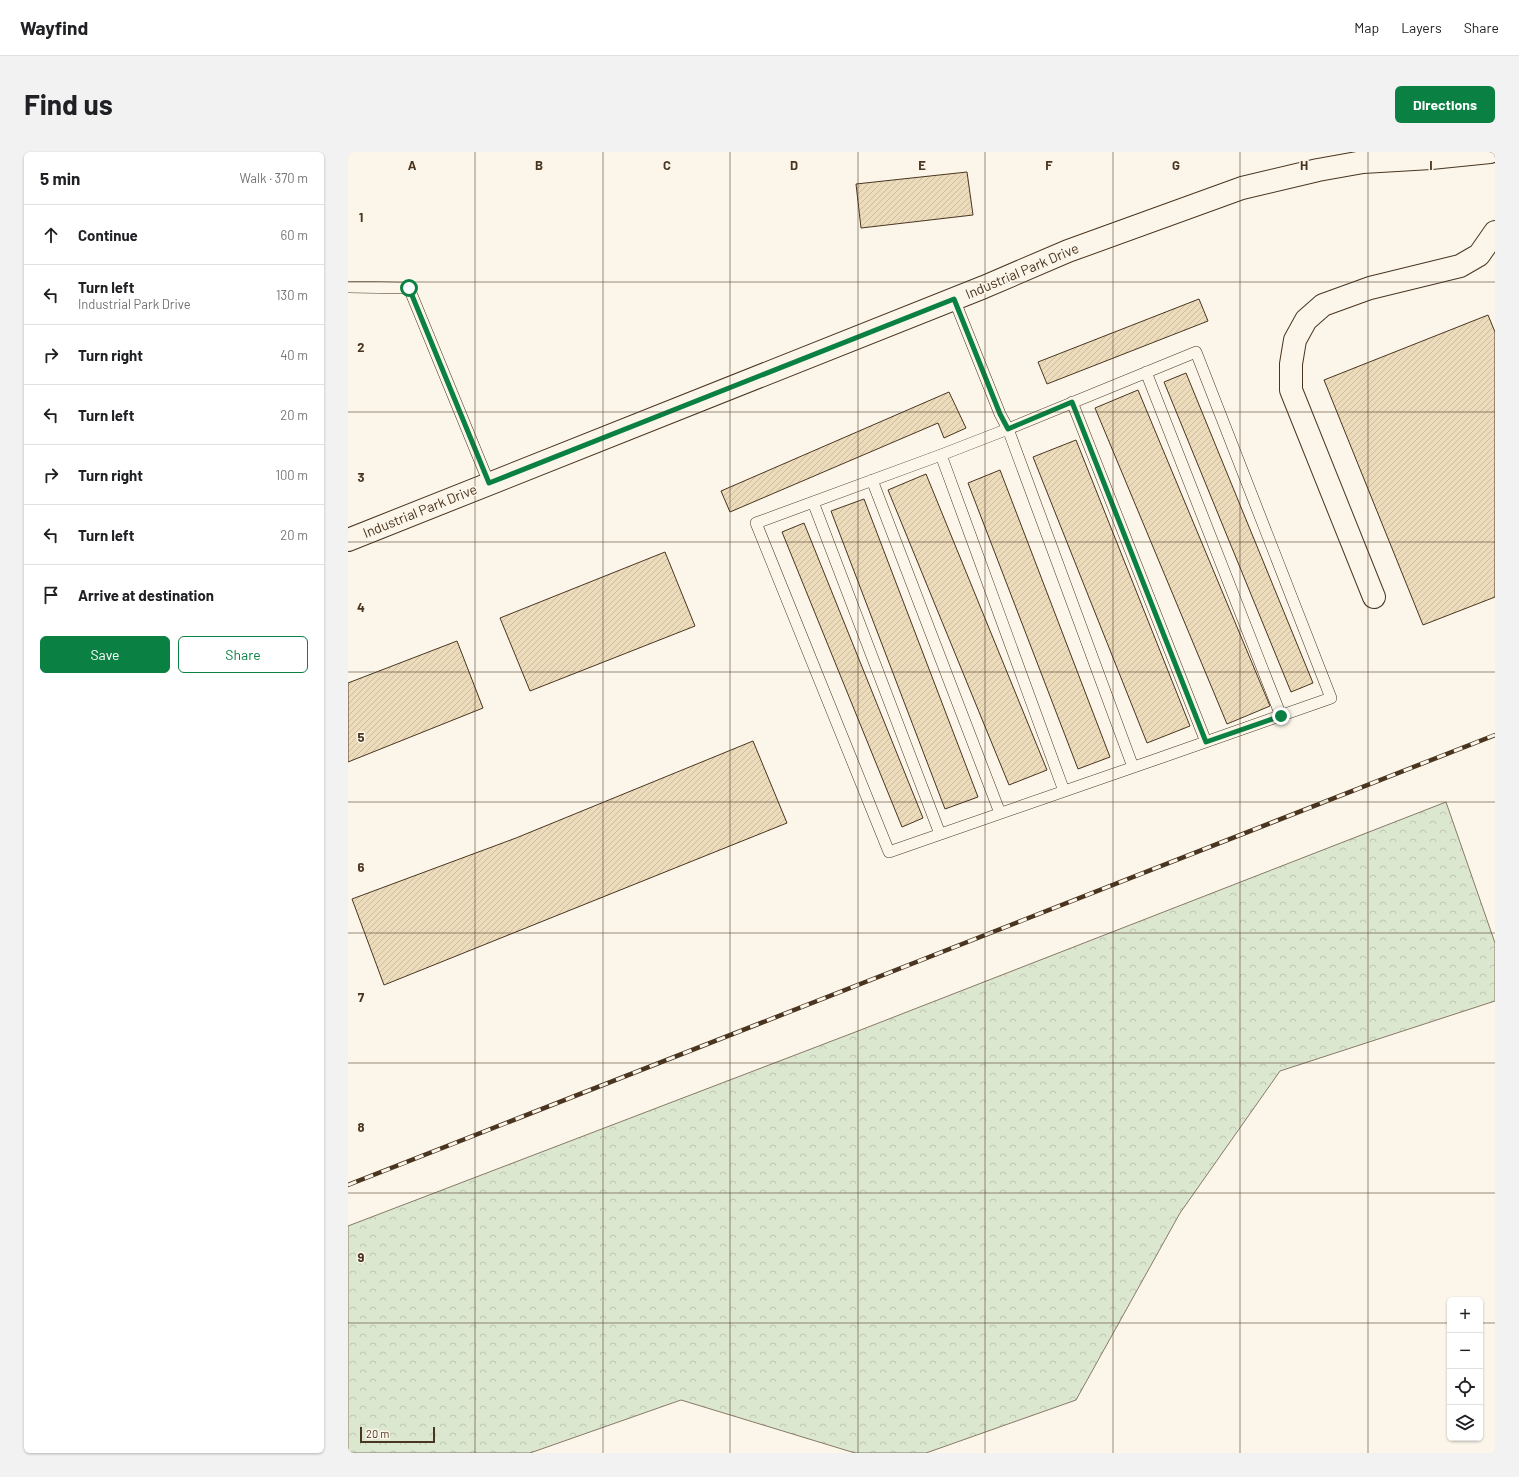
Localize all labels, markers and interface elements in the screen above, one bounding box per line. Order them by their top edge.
text: Wayfind [20,16,88,39]
text: Map [1354,19,1379,36]
text: Layers [1401,19,1442,36]
text: Share [1464,19,1499,36]
button: Directions [1395,86,1495,123]
text: Find us [24,87,113,121]
text: A [408,157,417,173]
text: B [535,157,543,173]
text: C [663,157,671,173]
text: D [790,157,798,173]
text: E [918,157,926,173]
text: F [1045,157,1053,173]
text: G [1172,157,1180,173]
text: H [1300,157,1308,173]
text: I [1429,157,1433,173]
text: 5 min [40,168,80,188]
text: Walk · 370 m [240,170,308,186]
text: 1 [359,209,363,225]
icon: ahead [40,224,62,246]
text: Continue [78,226,138,244]
text: 60 m [281,227,308,243]
street label: Industrial Park Drive [963,239,1081,302]
text: Turn left [78,278,134,296]
route start [400,279,418,297]
icon: left [40,284,62,306]
text: 130 m [276,287,308,303]
text: Industrial Park Drive [78,296,191,312]
text: 2 [357,339,365,355]
icon: right [40,344,62,366]
text: Turn right [78,346,143,364]
text: 40 m [280,347,308,363]
icon: left [40,404,62,426]
text: Turn left [78,406,134,424]
text: 20 m [280,407,308,423]
icon: right [40,464,62,486]
text: Turn right [78,466,143,484]
text: 100 m [275,467,308,483]
text: 3 [357,469,365,485]
street label: Industrial Park Drive [360,480,479,541]
icon: left [40,524,62,546]
text: Turn left [78,526,134,544]
text: 20 m [280,527,308,543]
icon: arrive [40,584,62,606]
text: Arrive at destination [78,586,214,604]
text: 4 [357,599,365,615]
button: Save [40,636,170,673]
button: Share [178,636,308,673]
route end [1272,707,1290,725]
text: 5 [357,729,365,745]
text: 6 [358,859,365,875]
text: 7 [358,989,365,1005]
text: 8 [357,1119,365,1135]
text: 9 [358,1249,365,1265]
map controls [1447,1297,1483,1441]
button: + [1447,1297,1483,1333]
button: − [1447,1333,1483,1369]
button: locate [1447,1369,1483,1405]
button: layers [1447,1405,1483,1441]
scale bar [360,1425,435,1444]
text: 20 m [366,1427,389,1440]

